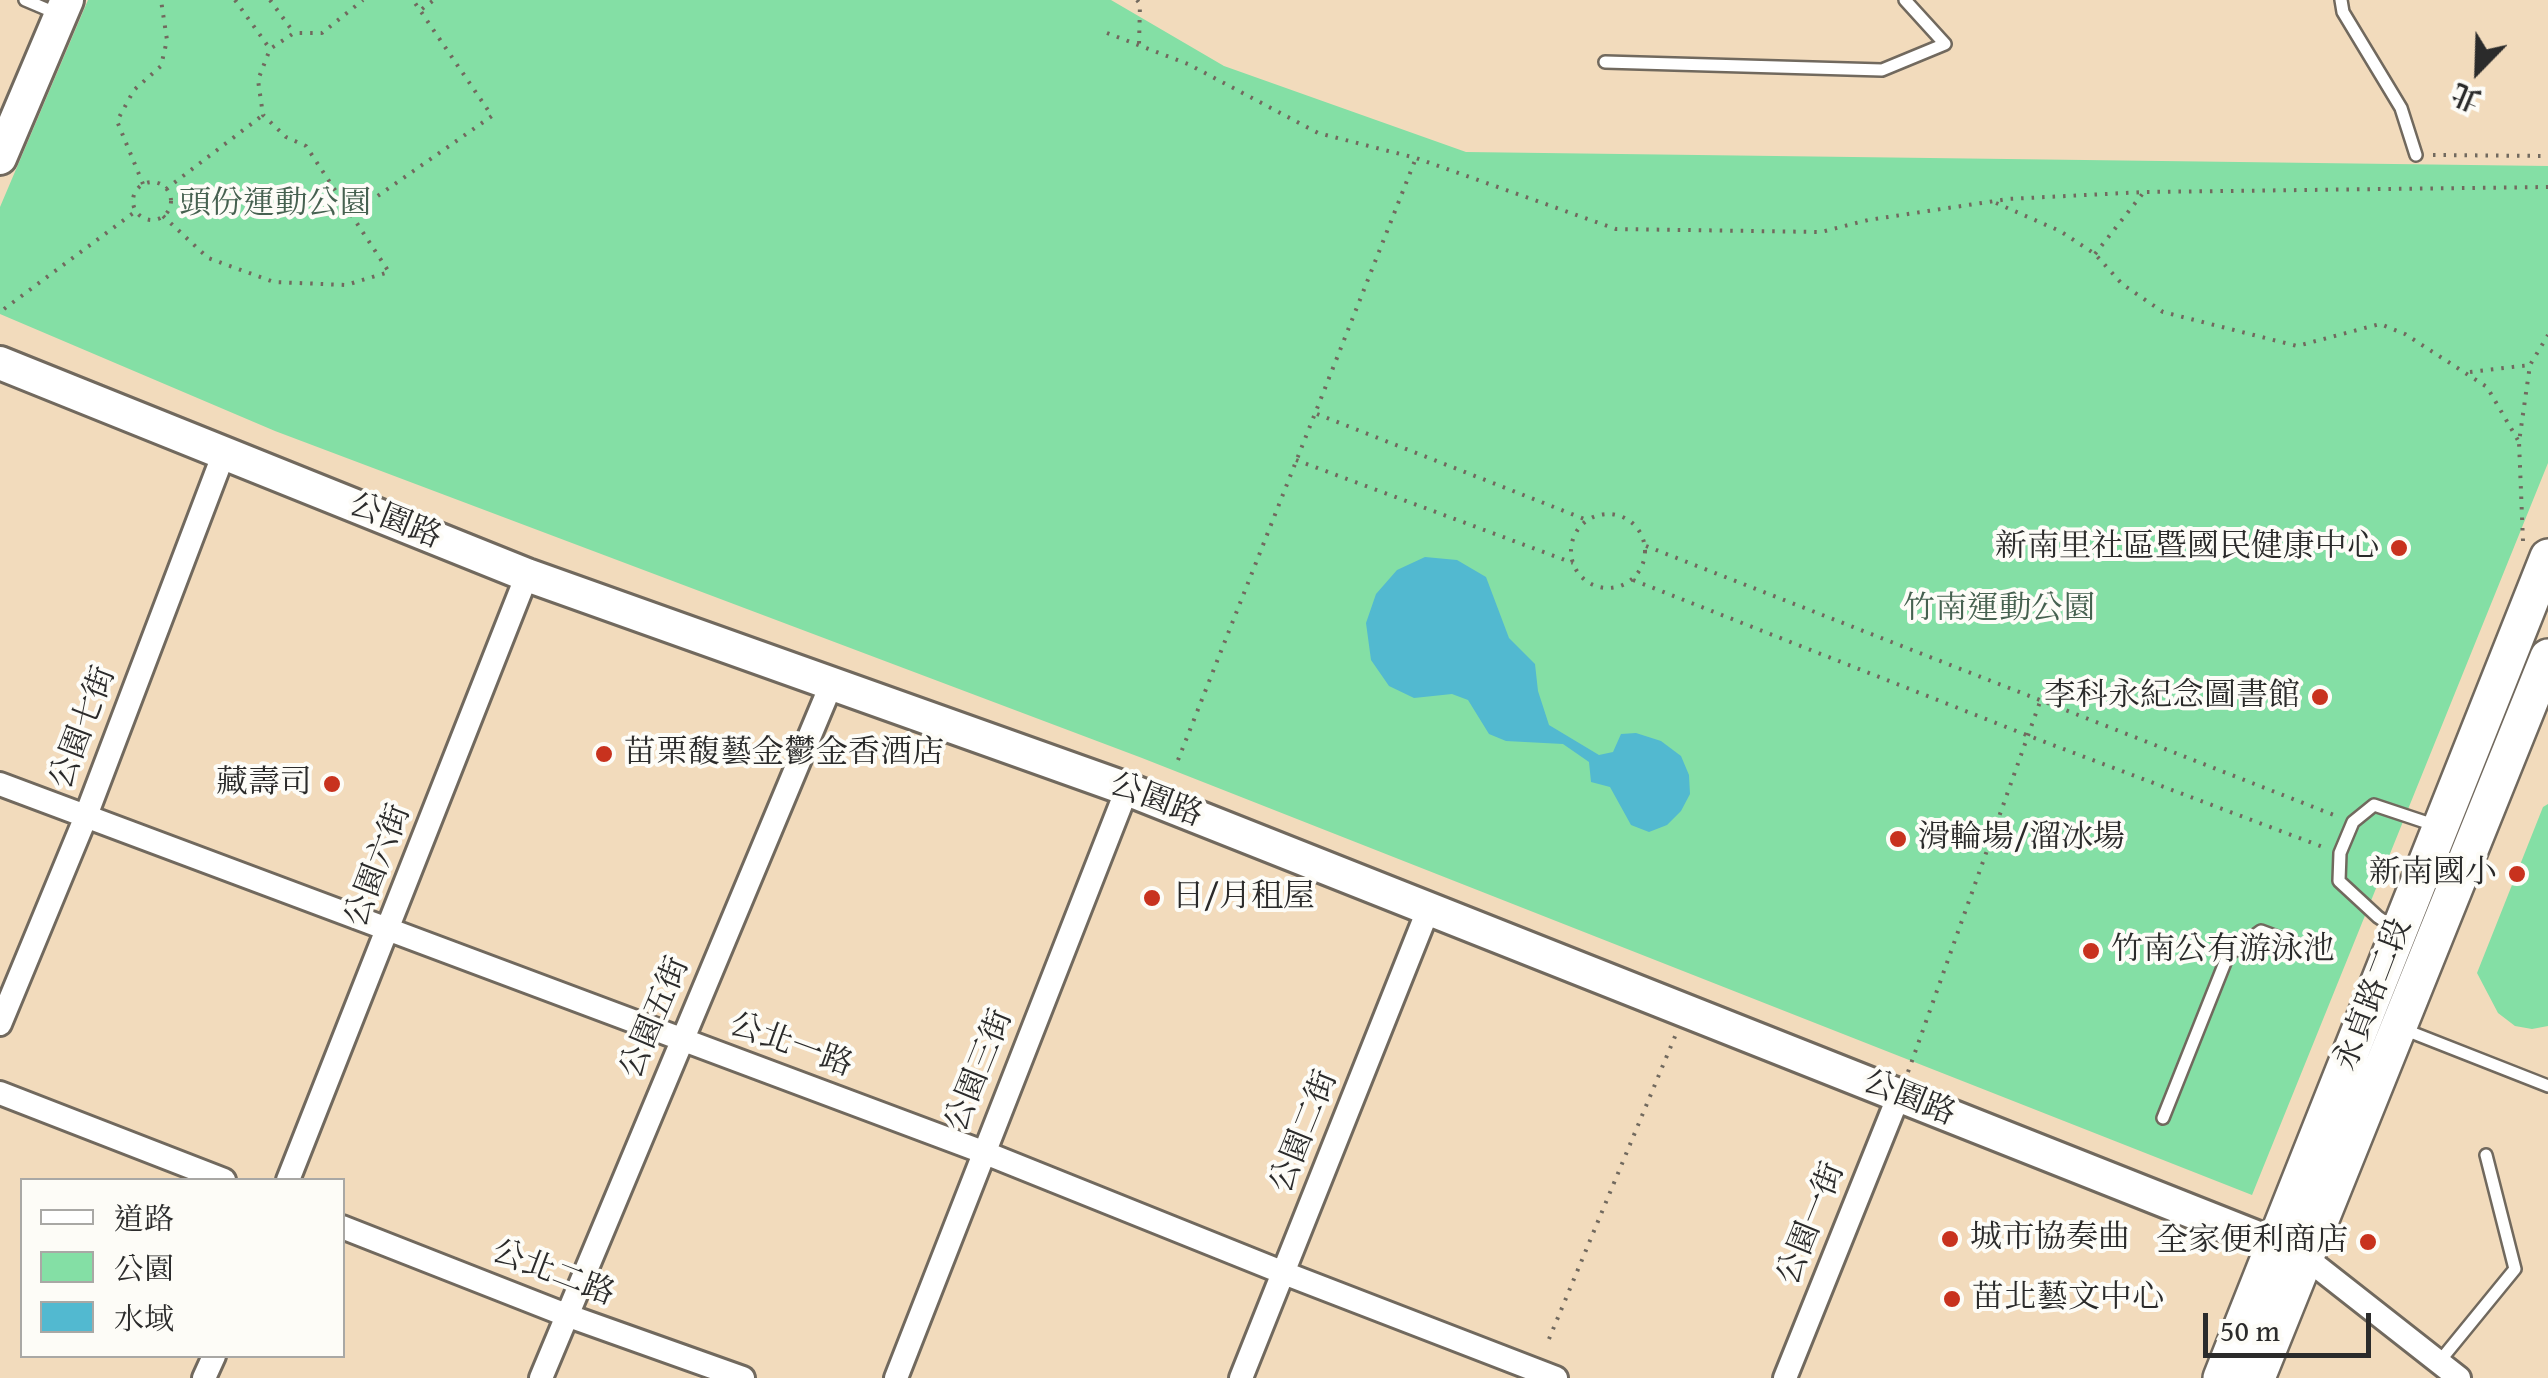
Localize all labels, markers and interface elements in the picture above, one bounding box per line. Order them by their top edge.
north arrow [2428,20,2528,120]
text: 北 [2445,74,2487,122]
park label: 頭份運動公園 [179,186,371,224]
street label: 公園路 [343,486,447,558]
place label: 新南里社區暨國民健康中心 [1995,529,2379,567]
marker: 新南里社區暨國民健康中心 [2388,537,2410,559]
park label: 竹南運動公園 [1903,591,2095,629]
street label: 公園七街 [43,661,125,795]
place label: 李科永紀念圖書館 [2044,678,2300,716]
marker: 李科永紀念圖書館 [2309,686,2331,708]
place label: 苗栗馥藝金鬱金香酒店 [624,735,944,773]
marker: 苗栗馥藝金鬱金香酒店 [593,743,615,765]
place label: 藏壽司 [216,765,312,803]
street label: 公園路 [1104,766,1208,836]
marker: 藏壽司 [321,773,343,795]
street label: 公園六街 [338,799,420,933]
place label: 滑輪場/溜冰場 [1918,820,2125,858]
marker: 滑輪場/溜冰場 [1887,828,1909,850]
place label: 新南國小 [2369,855,2497,893]
marker: 新南國小 [2506,863,2528,885]
place label: 日/月租屋 [1172,879,1315,917]
marker: 日/月租屋 [1141,887,1163,909]
street label: 永貞路二段 [2327,913,2421,1077]
place label: 竹南公有游泳池 [2111,932,2335,970]
marker: 竹南公有游泳池 [2080,940,2102,962]
street label: 公園五街 [613,952,699,1084]
street label: 公園三街 [938,1004,1022,1138]
street label: 公北一路 [724,1006,858,1086]
street label: 公園路 [1857,1063,1961,1135]
street label: 公園二街 [1263,1065,1347,1199]
street label: 公園一街 [1770,1157,1854,1291]
legend [20,1178,345,1358]
text: 道路 [114,1196,174,1240]
place label: 城市協奏曲 [1970,1220,2130,1258]
place label: 全家便利商店 [2156,1223,2348,1261]
marker: 城市協奏曲 [1939,1228,1961,1250]
marker: 全家便利商店 [2357,1231,2379,1253]
street label: 公北二路 [486,1233,620,1315]
text: 公園 [114,1246,174,1290]
place label: 苗北藝文中心 [1972,1280,2164,1318]
marker: 苗北藝文中心 [1941,1288,1963,1310]
scale bar [2208,1293,2376,1355]
text: 水域 [114,1296,174,1340]
text: 50 m [2220,1308,2280,1352]

